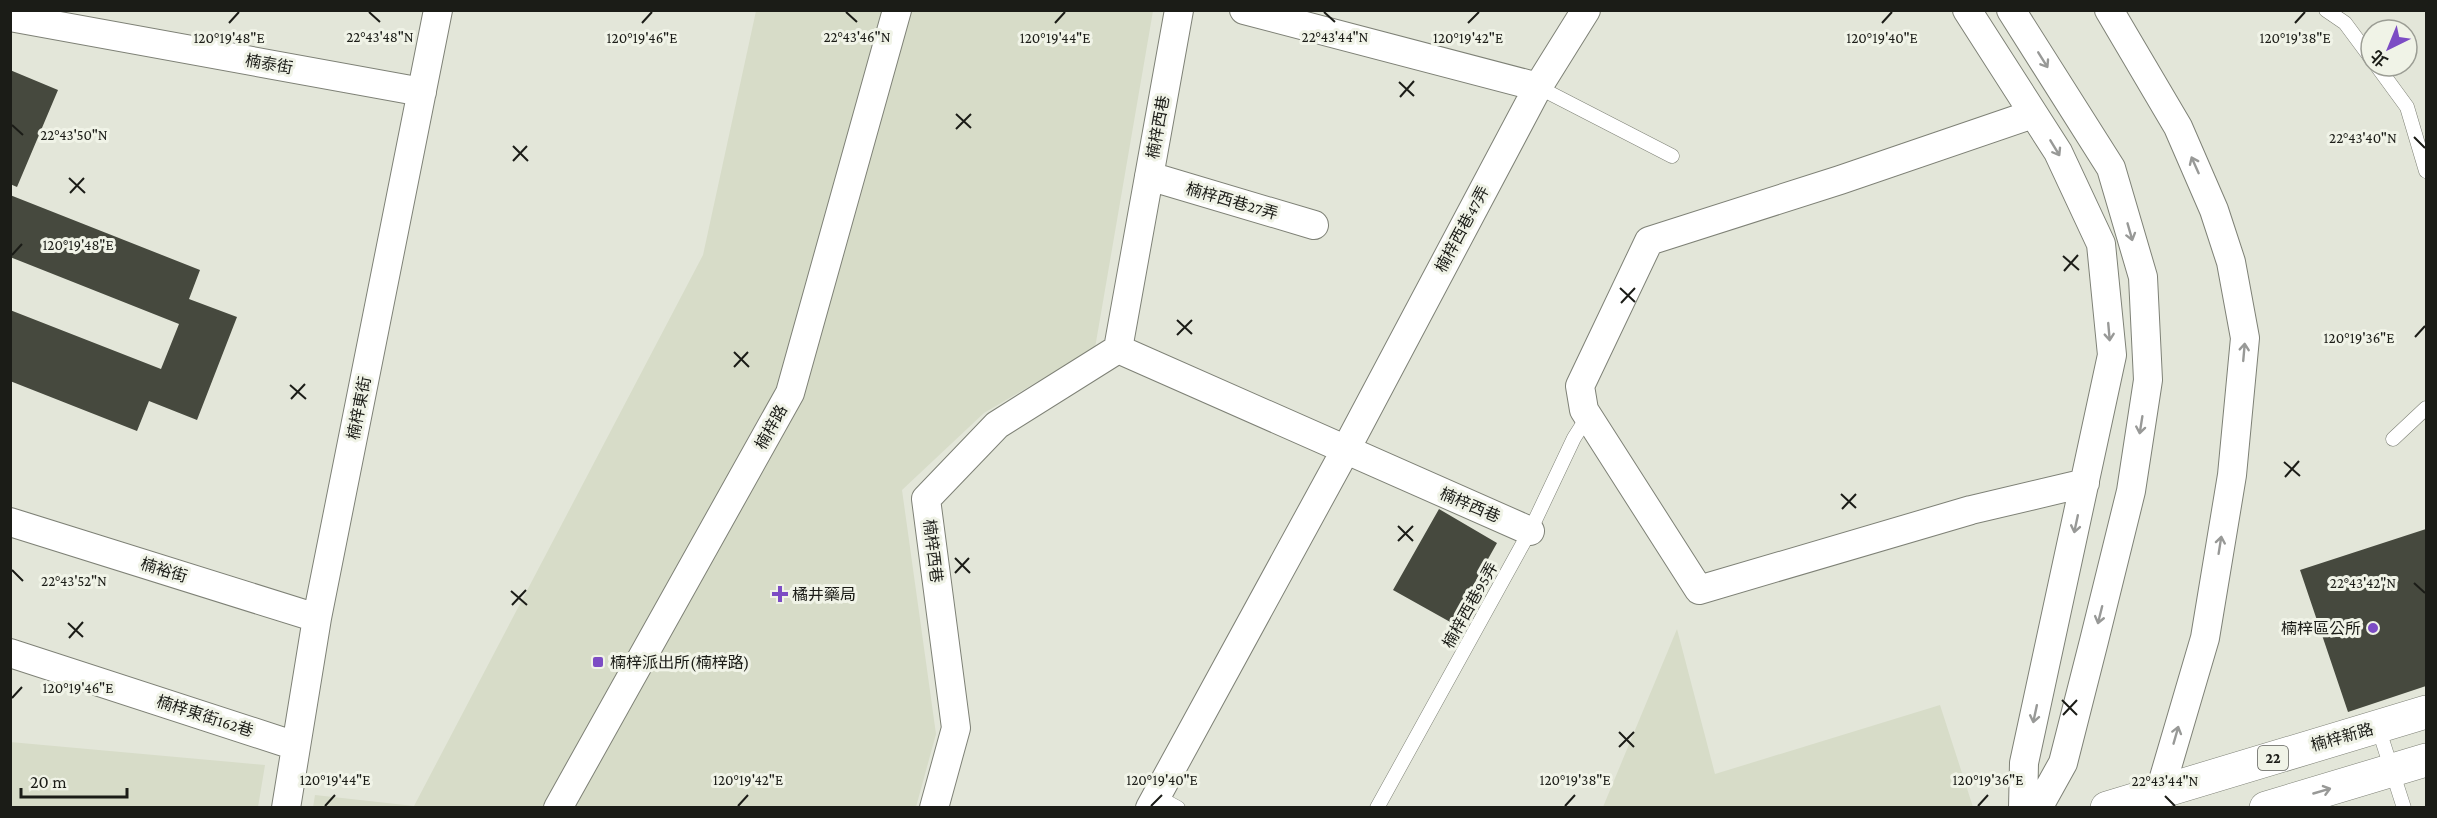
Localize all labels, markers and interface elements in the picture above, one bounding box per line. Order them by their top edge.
north arrow [2359,18,2419,78]
text: 22°43'48"N [346,29,414,45]
text: 22°43'46"N [823,29,891,45]
text: 22°43'44"N [1302,29,1369,45]
text: 120°19'48"E [193,30,265,46]
text: 120°19'46"E [607,30,677,46]
text: 120°19'44"E [1020,30,1090,46]
text: 120°19'42"E [1433,30,1503,46]
text: 120°19'40"E [1846,30,1918,46]
text: 120°19'38"E [2259,30,2331,46]
text: 北 [2367,47,2391,70]
street label: 楠泰街 [244,51,294,77]
one-way arrow [2037,51,2049,68]
street label: 楠梓西巷 [1144,94,1172,160]
text: 22°43'50"N [40,127,108,143]
text: 22°43'40"N [2329,130,2397,146]
one-way arrow [2049,139,2061,156]
one-way arrow [2188,156,2200,174]
street label: 楠梓西巷27弄 [1184,180,1280,222]
street label: 楠梓西巷47弄 [1432,183,1492,275]
one-way arrow [2125,222,2136,241]
text: 120°19'48"E [42,237,114,253]
one-way arrow [2104,322,2115,342]
text: 120°19'36"E [2324,330,2394,346]
one-way arrow [2239,342,2250,362]
street label: 楠梓東街 [345,375,373,441]
street label: 楠梓路 [752,402,790,452]
one-way arrow [2136,414,2147,434]
street label: 楠梓西巷 [1437,485,1503,525]
one-way arrow [2070,514,2082,533]
street label: 楠梓西巷 [921,518,945,584]
one-way arrow [2215,536,2226,555]
street label: 楠裕街 [139,555,189,585]
street label: 楠梓西巷95弄 [1439,559,1501,651]
text: 22°43'52"N [41,573,107,589]
text: 22°43'42"N [2330,575,2396,591]
place label: 橘井藥局 [792,586,856,603]
marker: 橘井藥局 [773,587,787,601]
one-way arrow [2094,606,2106,625]
place label: 楠梓區公所 [2281,620,2361,637]
marker: 楠梓區公所 [2366,621,2380,635]
place label: 楠梓派出所(楠梓路) [610,654,749,672]
marker: 楠梓派出所(楠梓路) [591,655,605,669]
text: 120°19'46"E [43,680,113,696]
street label: 楠梓東街162巷 [154,692,256,740]
one-way arrow [2028,704,2040,723]
street label: 楠梓新路 [2309,720,2375,754]
one-way arrow [2171,726,2182,745]
road number: 22 [2258,746,2288,770]
scale bar [21,761,128,799]
text: 20 m [30,772,67,792]
text: 120°19'44"E [300,772,370,788]
text: 120°19'42"E [713,772,783,788]
text: 120°19'40"E [1126,772,1198,788]
text: 120°19'38"E [1539,772,1611,788]
text: 120°19'36"E [1953,772,2023,788]
text: 22°43'44"N [2132,773,2199,789]
one-way arrow [2312,785,2331,796]

